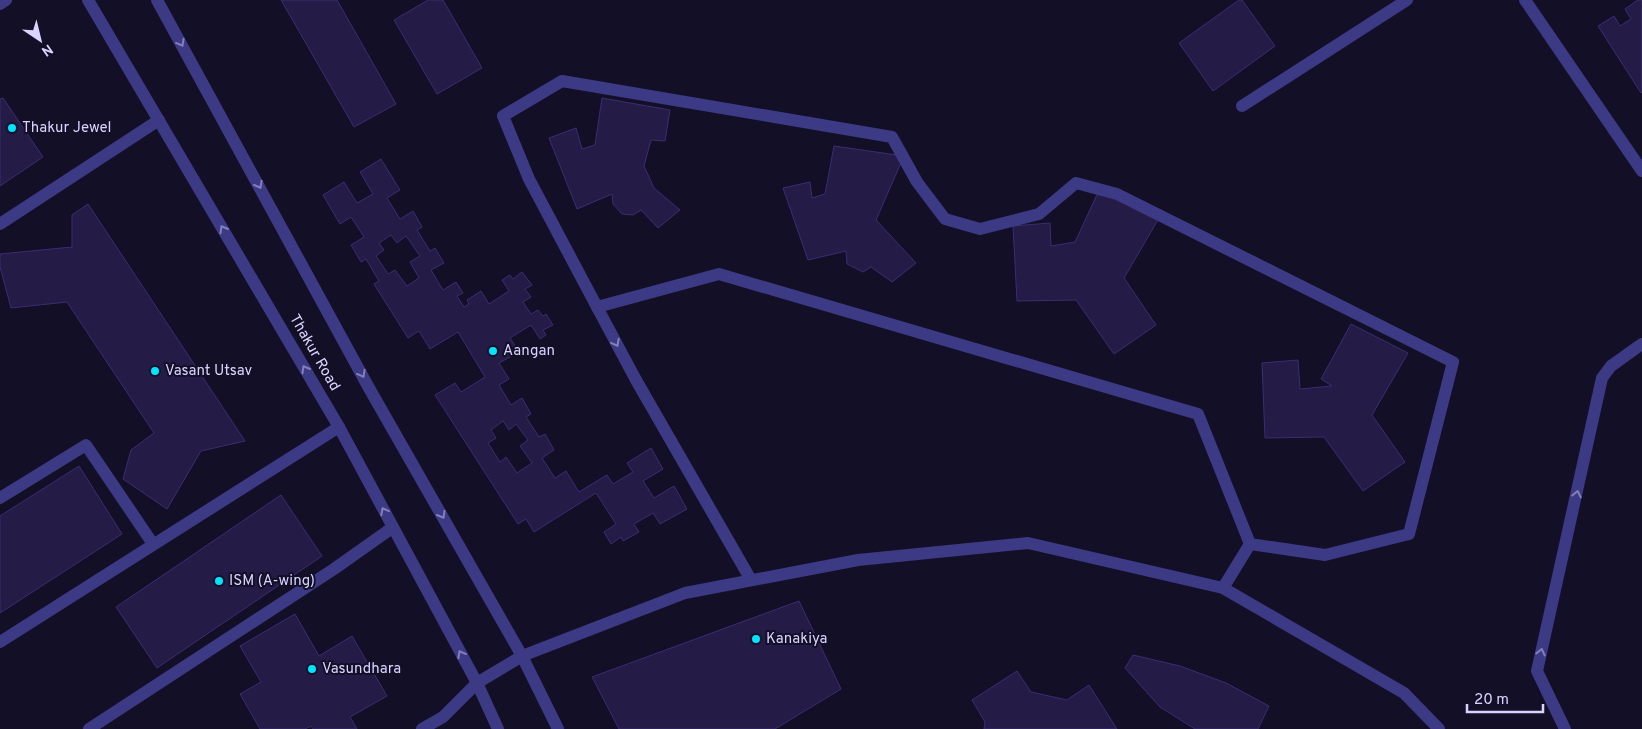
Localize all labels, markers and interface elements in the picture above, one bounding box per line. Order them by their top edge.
north arrow [15,15,65,65]
one-way arrow [175,37,185,46]
text: N [38,40,56,59]
place label: Thakur Jewel [22,119,112,138]
marker: Thakur Jewel [6,122,18,134]
one-way arrow [253,180,263,189]
one-way arrow [219,225,229,234]
street label: Thakur Road [284,311,344,395]
one-way arrow [610,338,620,347]
place label: Aangan [503,342,555,361]
marker: Aangan [487,345,499,357]
place label: Vasant Utsav [165,362,253,381]
marker: Vasant Utsav [149,365,161,377]
one-way arrow [302,365,312,374]
one-way arrow [355,369,365,378]
one-way arrow [1571,489,1582,498]
one-way arrow [380,508,390,517]
one-way arrow [435,510,445,519]
place label: ISM (A-wing) [229,572,315,591]
marker: ISM (A-wing) [213,575,225,587]
place label: Kanakiya [766,630,827,649]
marker: Kanakiya [750,633,762,645]
one-way arrow [1535,648,1546,657]
one-way arrow [457,650,467,659]
place label: Vasundhara [322,660,401,679]
marker: Vasundhara [306,663,318,675]
scale bar [1467,682,1543,714]
text: 20 m [1474,691,1509,710]

